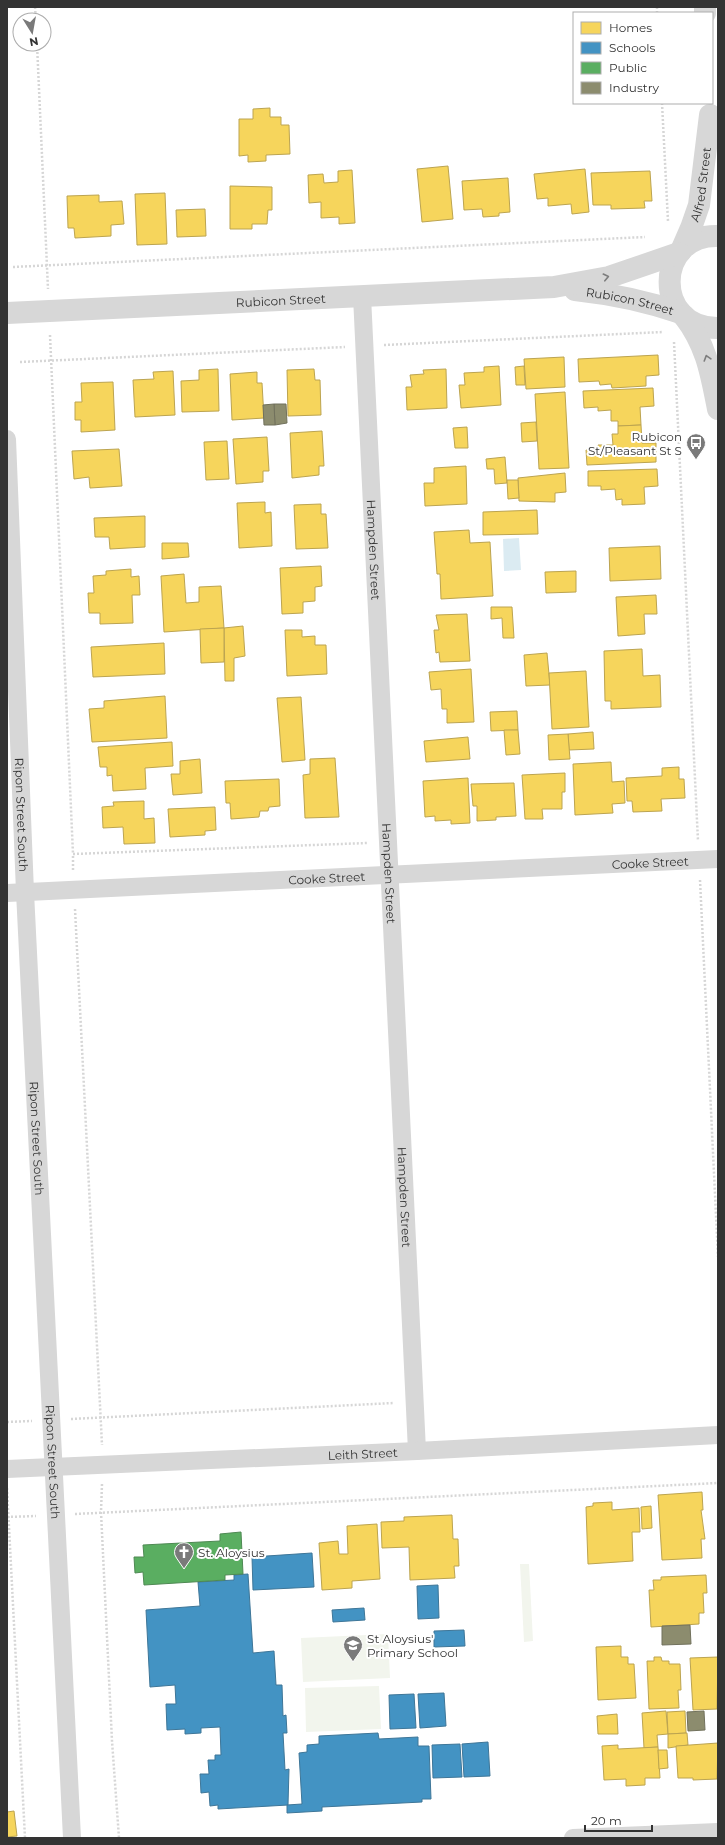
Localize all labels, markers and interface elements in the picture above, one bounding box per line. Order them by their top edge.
north arrow [12,12,52,52]
legend [573,12,713,104]
text: Homes [609,20,652,35]
text: N [28,34,40,50]
text: Schools [609,40,655,55]
text: Public [609,60,647,75]
text: Industry [609,80,659,95]
street label: Alfred Street [686,146,714,224]
one-way arrow [603,273,609,281]
street label: Rubicon Street [585,284,676,318]
street label: Rubicon Street [235,290,326,310]
one-way arrow [703,354,712,361]
place label: Rubicon St/Pleasant St S [588,429,682,458]
bus stop icon: Rubicon St/Pleasant St S [685,432,707,460]
street label: Hampden Street [364,499,384,600]
street label: Ripon Street South [12,757,32,872]
street label: Hampden Street [380,823,399,924]
street label: Cooke Street [611,853,689,872]
street label: Cooke Street [288,868,366,887]
street label: Ripon Street South [27,1081,48,1196]
street label: Hampden Street [395,1146,415,1248]
street label: Ripon Street South [43,1404,64,1519]
street label: Leith Street [327,1444,398,1462]
church icon: St. Aloysius [173,1541,195,1569]
place label: St. Aloysius [198,1545,265,1560]
place label: St Aloysius' Primary School [367,1631,458,1660]
school or university icon: St Aloysius' Primary School [342,1634,364,1662]
scale bar [585,1807,652,1833]
text: 20 m [591,1813,622,1828]

